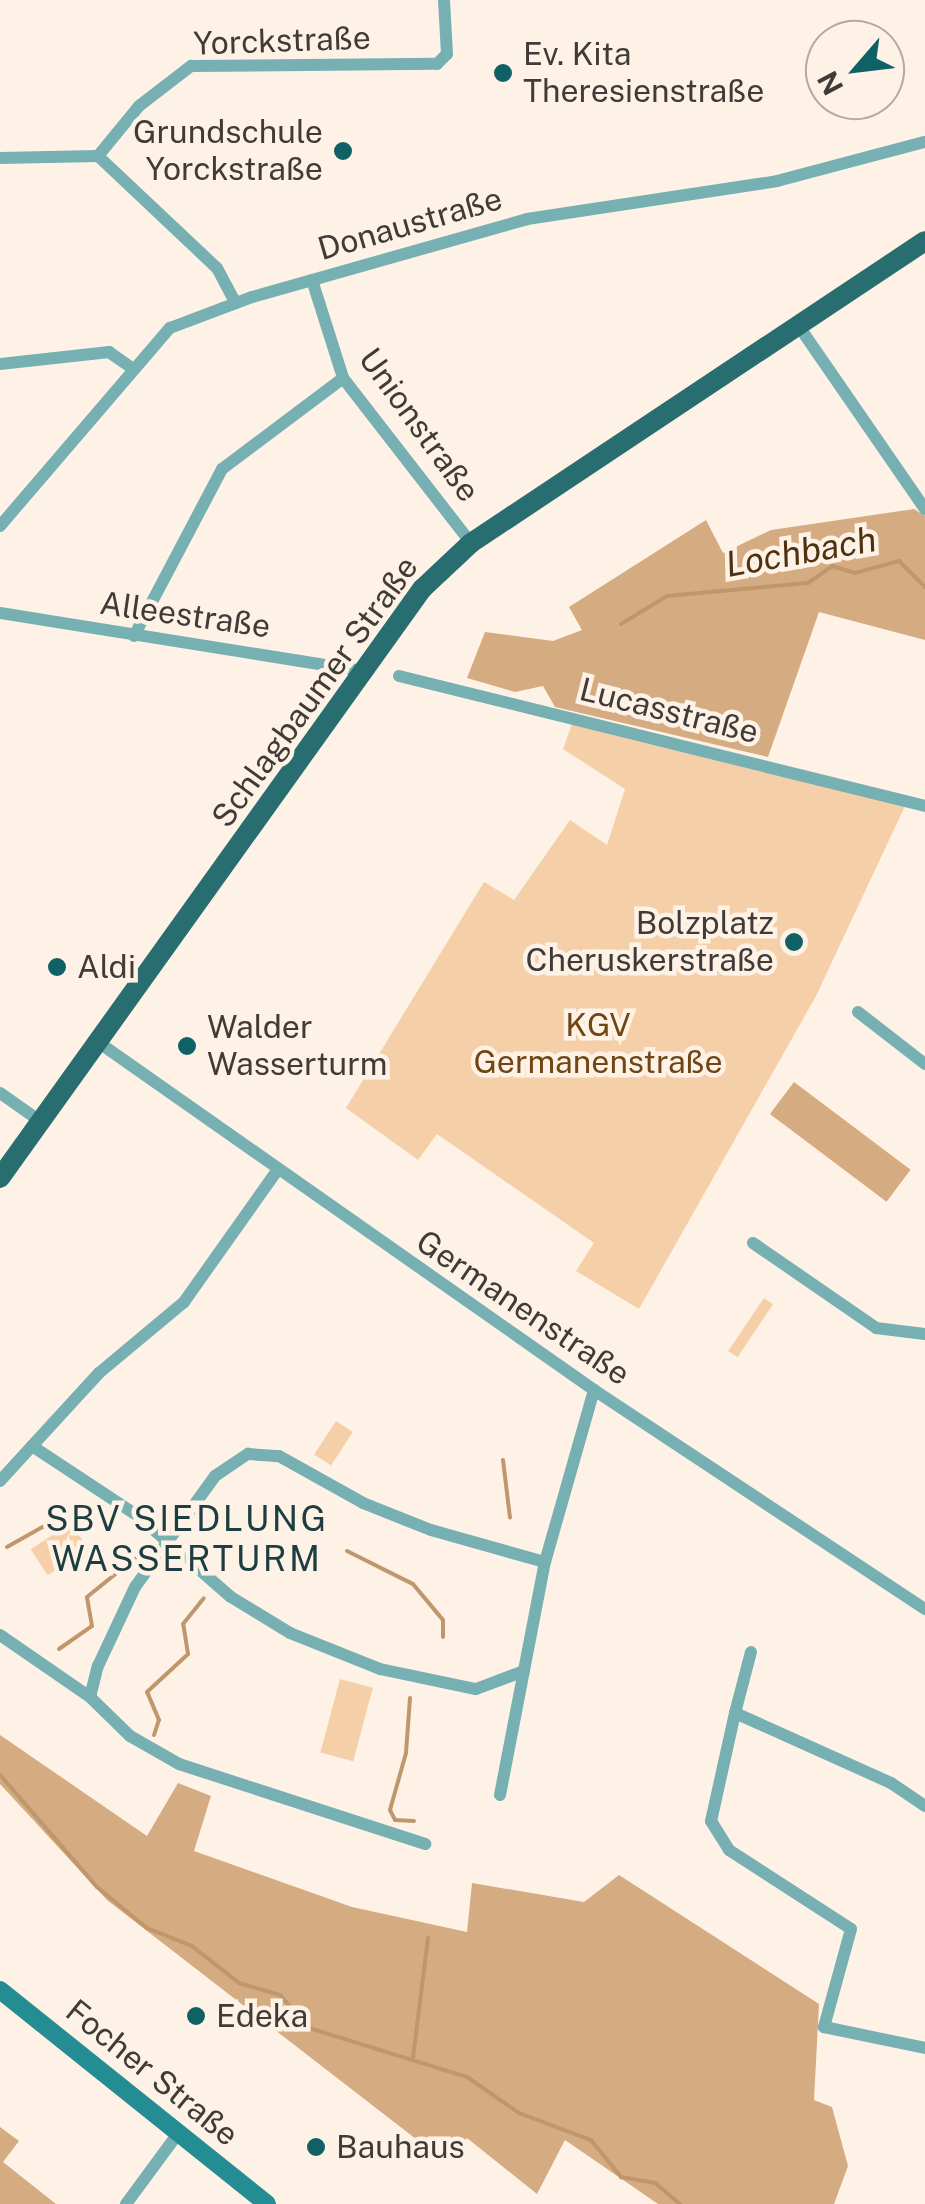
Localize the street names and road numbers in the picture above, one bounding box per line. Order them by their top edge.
street label: Yorckstraße [193,19,371,63]
street label: Donaustraße [313,179,507,269]
street label: Unionstraße [351,341,487,509]
street label: Schlagbaumer Straße [204,549,426,835]
street label: Alleestraße [97,584,273,646]
street label: Lucasstraße [576,670,762,752]
street label: Germanenstraße [409,1222,637,1394]
street label: Focher Straße [58,1992,246,2154]

